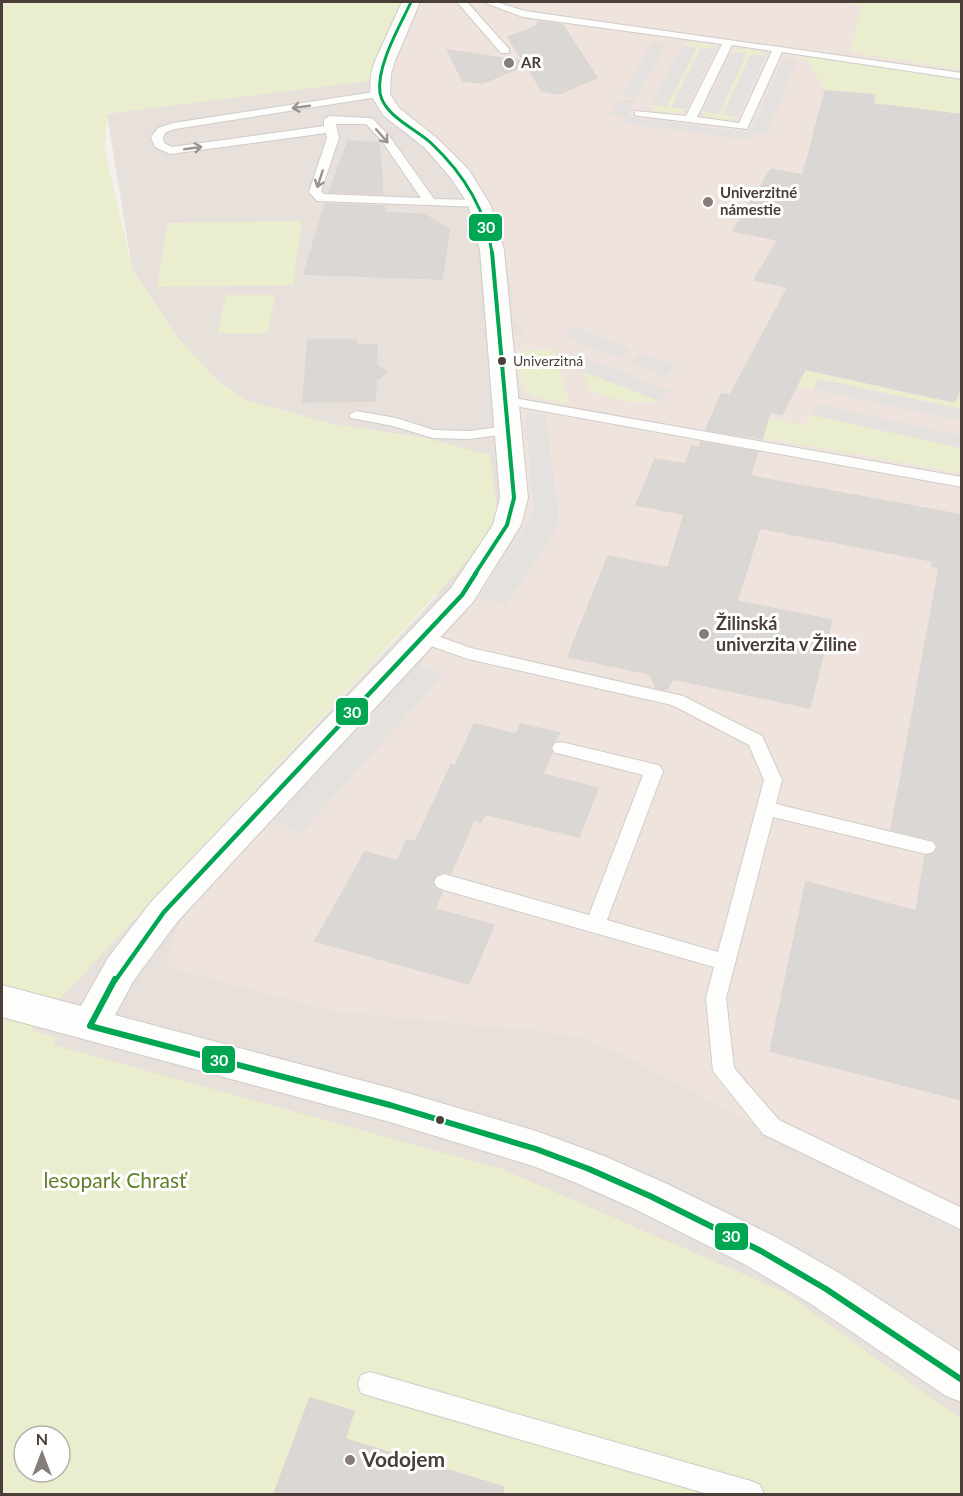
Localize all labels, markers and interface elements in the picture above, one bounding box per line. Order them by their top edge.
place label: AR [520,53,541,71]
marker: AR [502,56,516,70]
one-way arrow [292,101,312,112]
one-way arrow [375,128,389,143]
one-way arrow [183,143,203,154]
one-way arrow [313,169,324,188]
place label: Univerzitné námestie [720,183,797,218]
marker: Univerzitné námestie [701,195,715,209]
line badge: 30 [468,213,503,242]
text: 30 [477,217,495,236]
place label: Univerzitná [513,352,583,369]
marker: Univerzitná [496,355,508,367]
place label: Žilinská univerzita v Žiline [716,612,857,655]
marker: Žilinská univerzita v Žiline [697,627,711,641]
line badge: 30 [335,697,369,726]
text: 30 [343,702,361,721]
line badge: 30 [201,1045,236,1074]
text: 30 [210,1050,228,1069]
unlabelled marker [434,1114,446,1126]
park label: lesopark Chrasť [43,1167,188,1192]
line badge: 30 [714,1222,749,1251]
text: 30 [722,1226,740,1245]
north arrow [12,1424,72,1484]
text: N [36,1429,48,1448]
place label: Vodojem [361,1446,445,1471]
marker: Vodojem [343,1453,357,1467]

